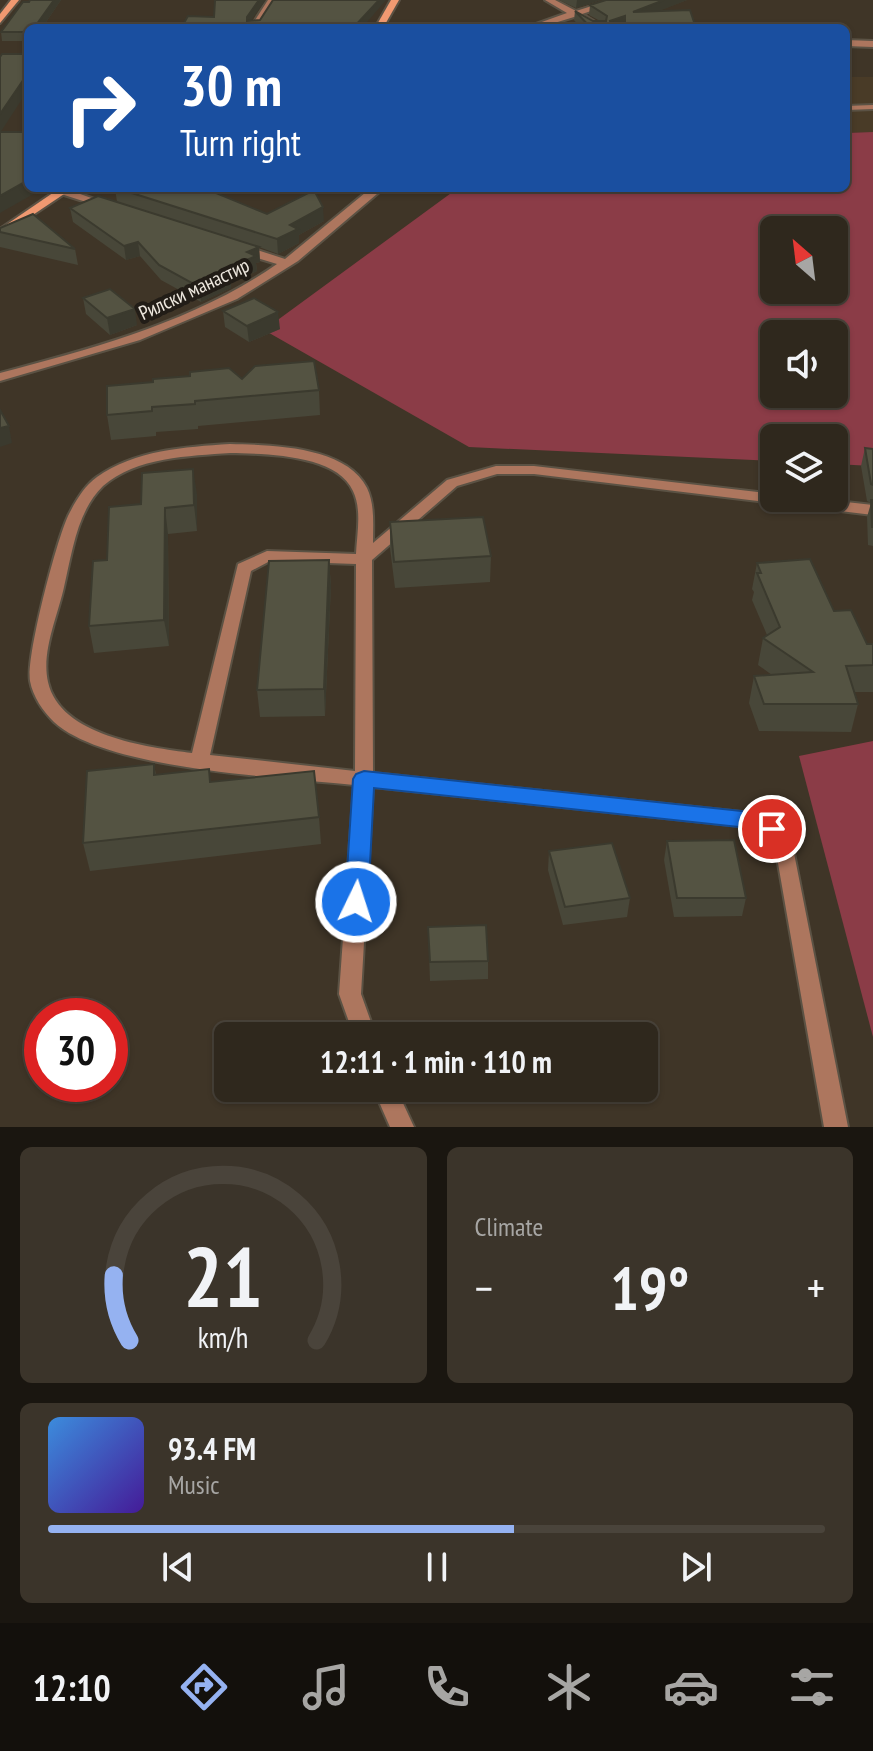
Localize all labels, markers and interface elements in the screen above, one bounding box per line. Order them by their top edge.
text: 30 m [180,49,282,121]
icon: right [48,56,152,160]
text: Turn right [180,119,301,166]
north arrow [760,216,848,304]
map controls [760,216,848,512]
street label: Рилски манастир [134,252,254,326]
button: sound [760,320,848,408]
button: layers [760,424,848,512]
pin [738,795,806,863]
icon: arrive [750,807,794,851]
position arrow [314,860,398,944]
speed limit sign: 30 [24,998,128,1102]
text: 12:11 · 1 min · 110 m [320,1042,552,1081]
text: Climate [475,1210,543,1243]
text: 21 [183,1222,263,1330]
text: 19° [610,1249,689,1327]
text: − [475,1259,493,1316]
text: + [807,1259,825,1316]
text: km/h [198,1319,249,1356]
text: 93.4 FM [168,1429,256,1468]
text: Music [168,1468,220,1501]
icon: previous [156,1545,200,1589]
icon: pause [415,1545,459,1589]
icon: next [674,1545,718,1589]
icon: directions [176,1659,232,1715]
icon: music [298,1659,354,1715]
icon: phone [419,1659,475,1715]
icon: climate [541,1659,597,1715]
icon: car [663,1659,719,1715]
icon: filters [784,1659,840,1715]
text: 12:10 [33,1664,111,1711]

